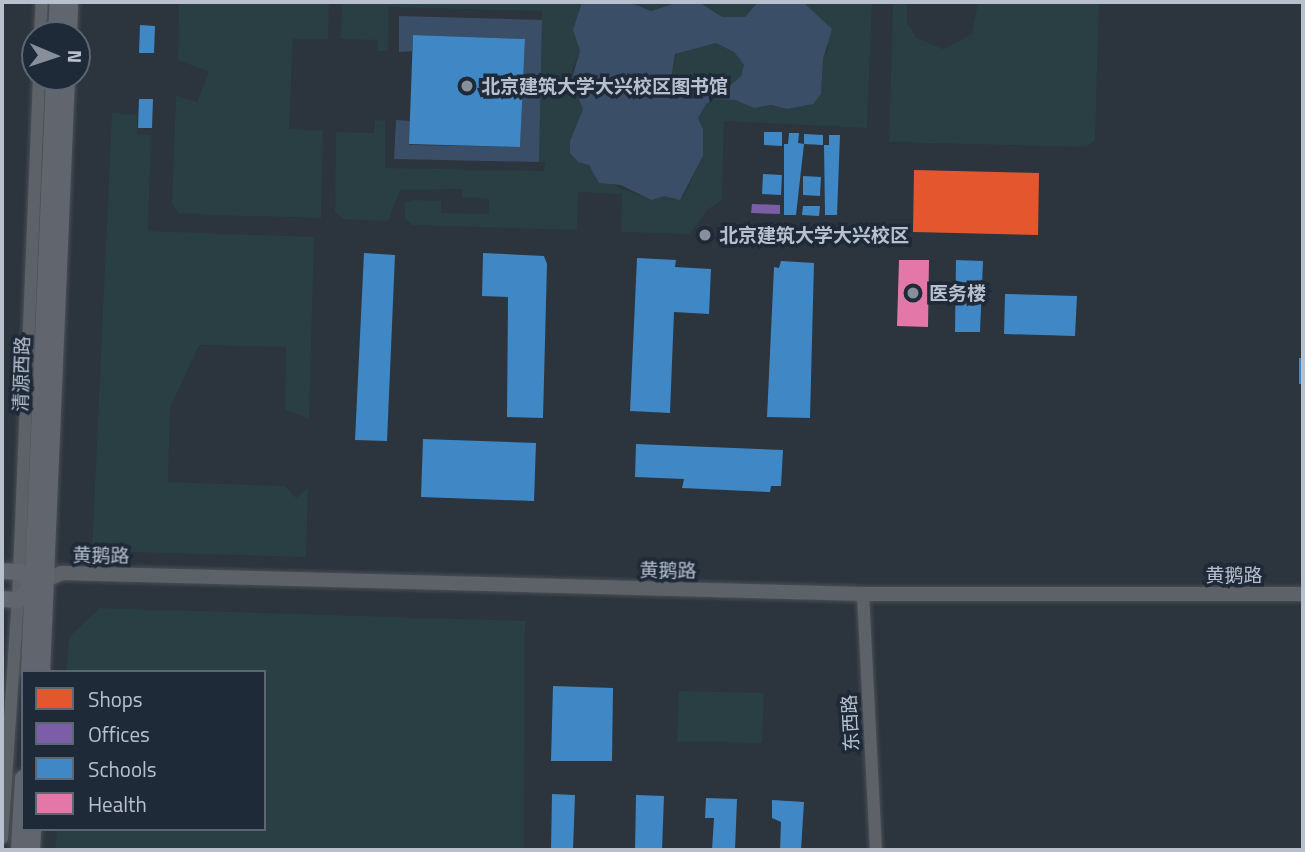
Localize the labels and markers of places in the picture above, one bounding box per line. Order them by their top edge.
place label: 北京建筑大学大兴校区图书馆 [481,75,728,97]
marker: 北京建筑大学大兴校区图书馆 [459,78,475,94]
place label: 北京建筑大学大兴校区 [719,224,909,246]
marker: 北京建筑大学大兴校区 [697,227,713,243]
place label: 医务楼 [929,282,986,304]
marker: 医务楼 [903,283,923,303]

